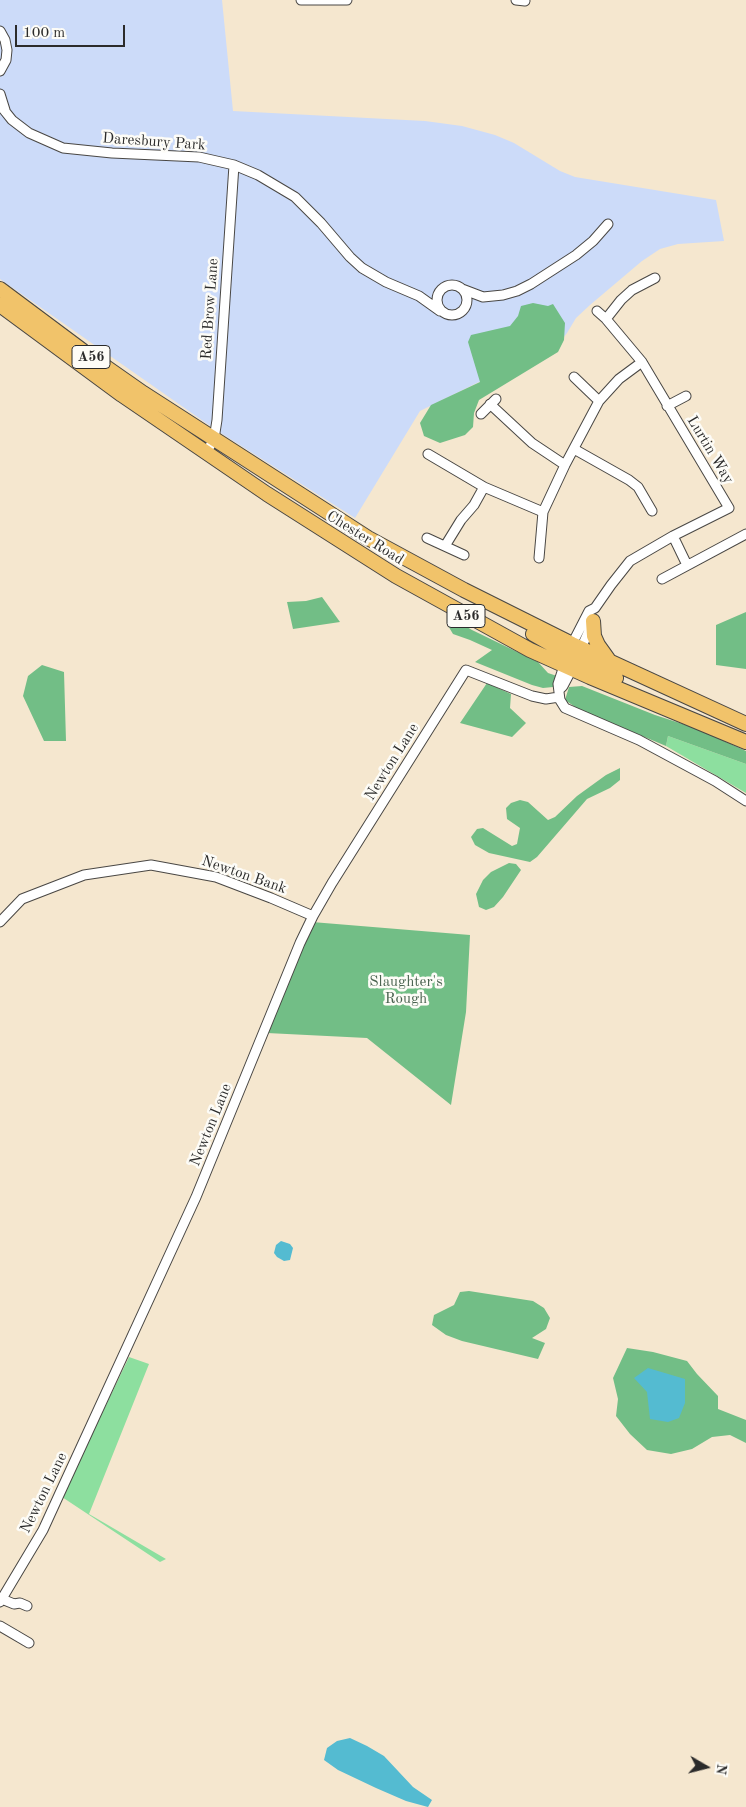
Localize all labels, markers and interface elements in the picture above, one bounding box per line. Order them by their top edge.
scale bar [18,15,128,47]
text: 100 m [23,26,65,41]
street label: Daresbury Park [102,129,206,155]
street label: Red Brow Lane [197,258,223,360]
road number: A56 [72,346,110,368]
street label: Lurtin Way [683,413,737,487]
street label: Chester Road [323,507,407,569]
road number: A56 [447,604,485,628]
street label: Newton Lane [361,720,423,804]
street label: Newton Bank [199,852,289,898]
park label: Slaughter's Rough [369,973,443,1008]
street label: Newton Lane [186,1081,236,1169]
street label: Newton Lane [17,1450,71,1536]
north arrow [681,1742,731,1792]
text: N [713,1763,729,1775]

